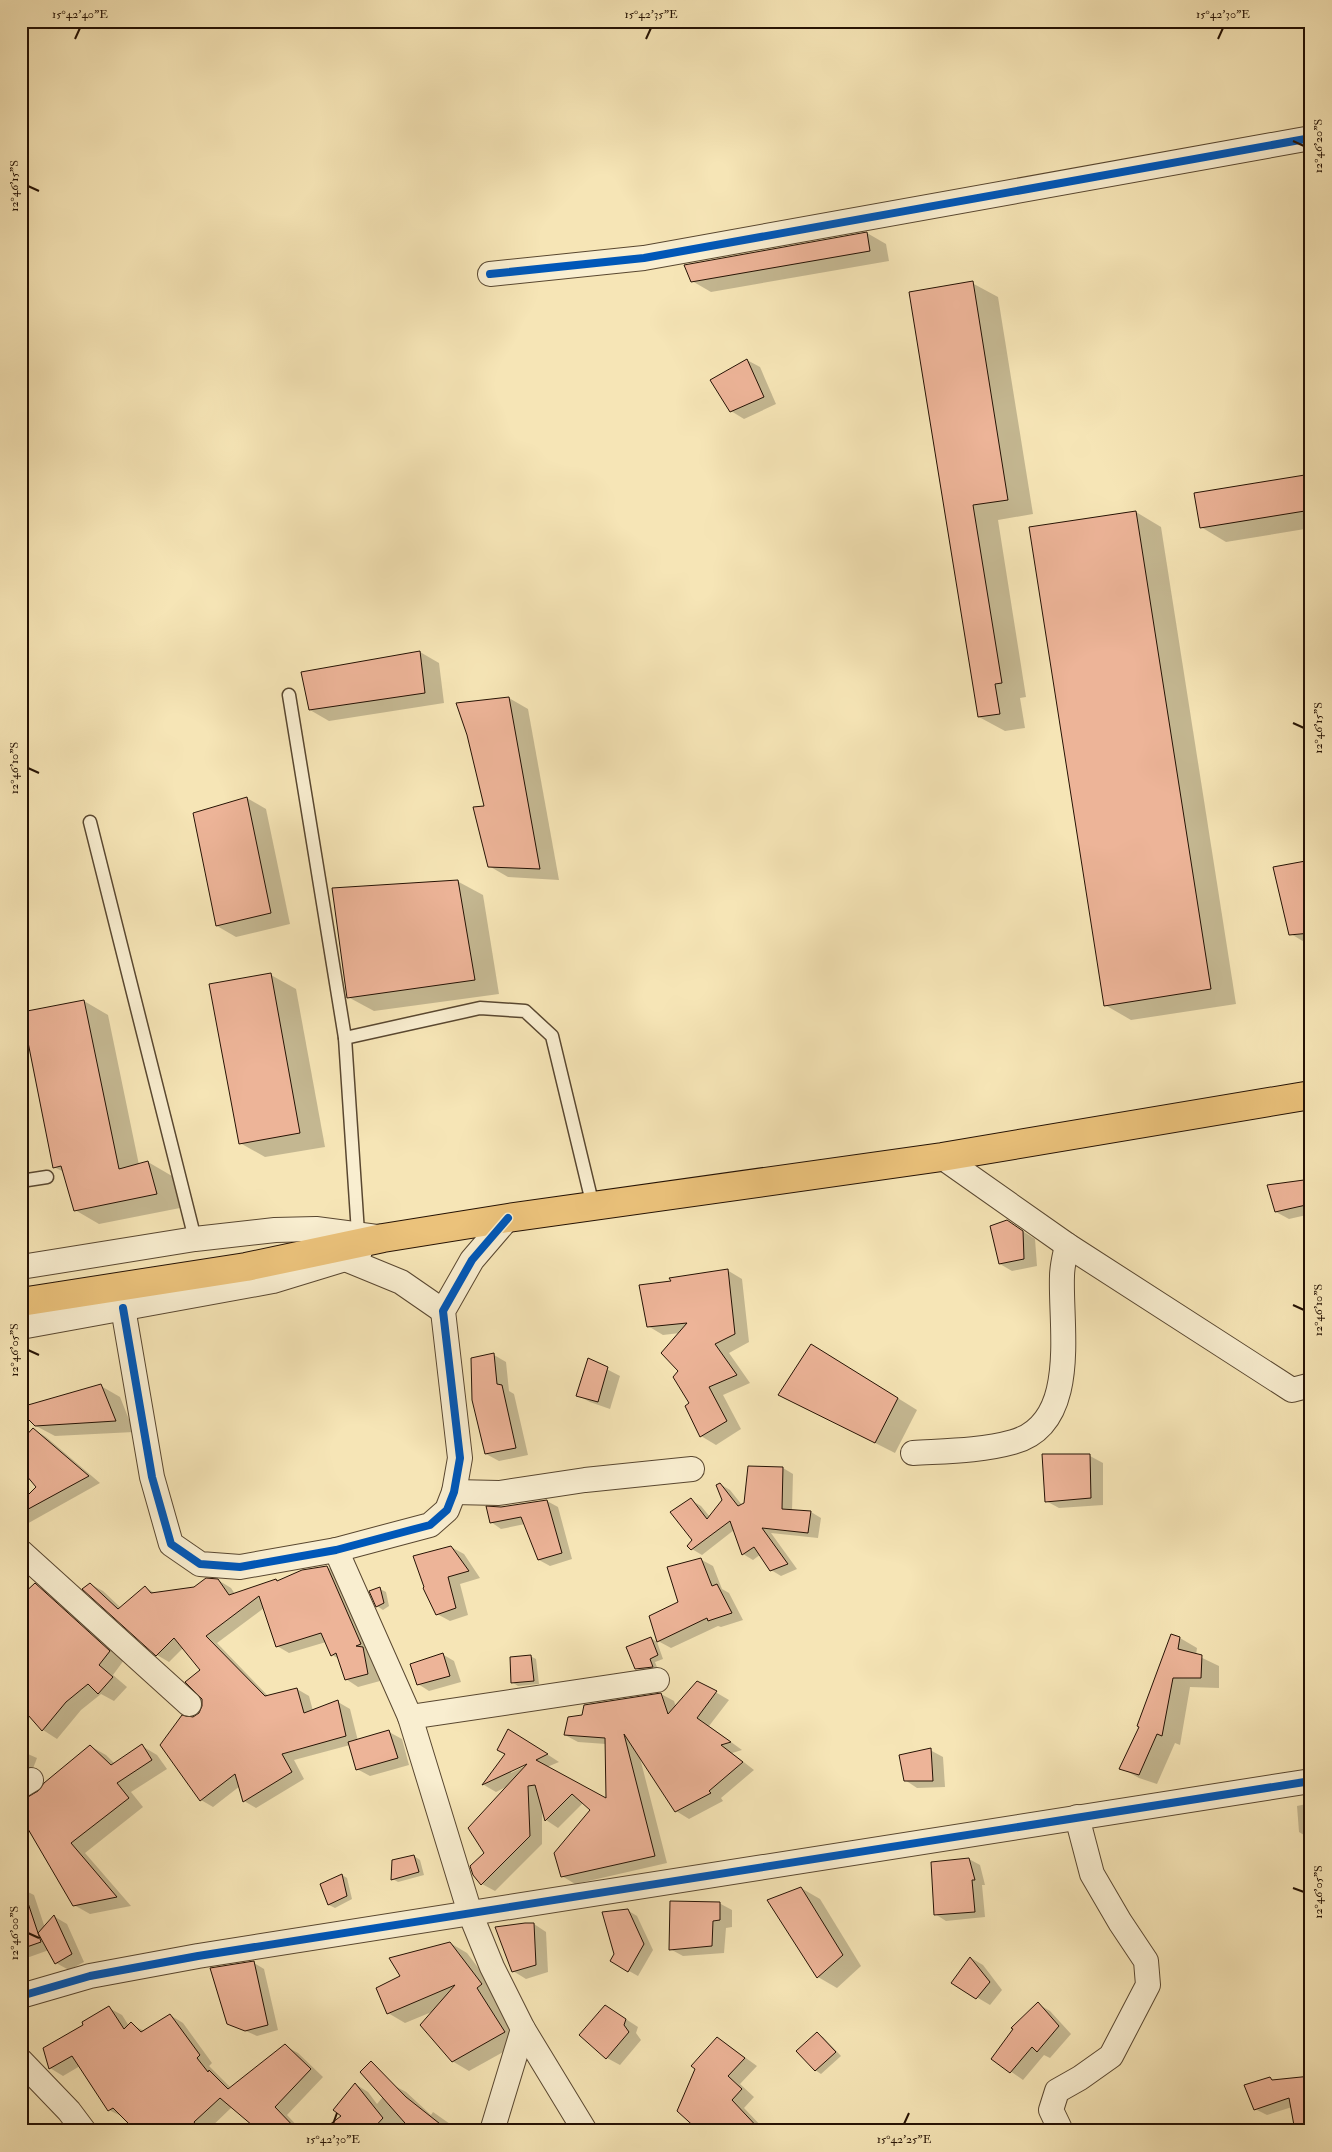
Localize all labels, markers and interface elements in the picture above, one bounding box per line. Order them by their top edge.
text: 15°42'40"E [52,7,108,22]
text: 15°42'35"E [624,7,678,22]
text: 15°42'30"E [1196,7,1250,22]
text: 12°46'20"S [1311,119,1326,173]
text: 12°46'15"S [7,160,22,212]
text: 12°46'15"S [1311,702,1326,754]
text: 12°46'10"S [7,742,22,794]
text: 12°46'10"S [1311,1284,1326,1336]
text: 12°46'05"S [7,1323,22,1377]
text: 12°46'05"S [1311,1865,1326,1919]
text: 12°46'00"S [7,1906,22,1960]
text: 15°42'30"E [306,2132,360,2147]
text: 15°42'25"E [877,2132,932,2147]

